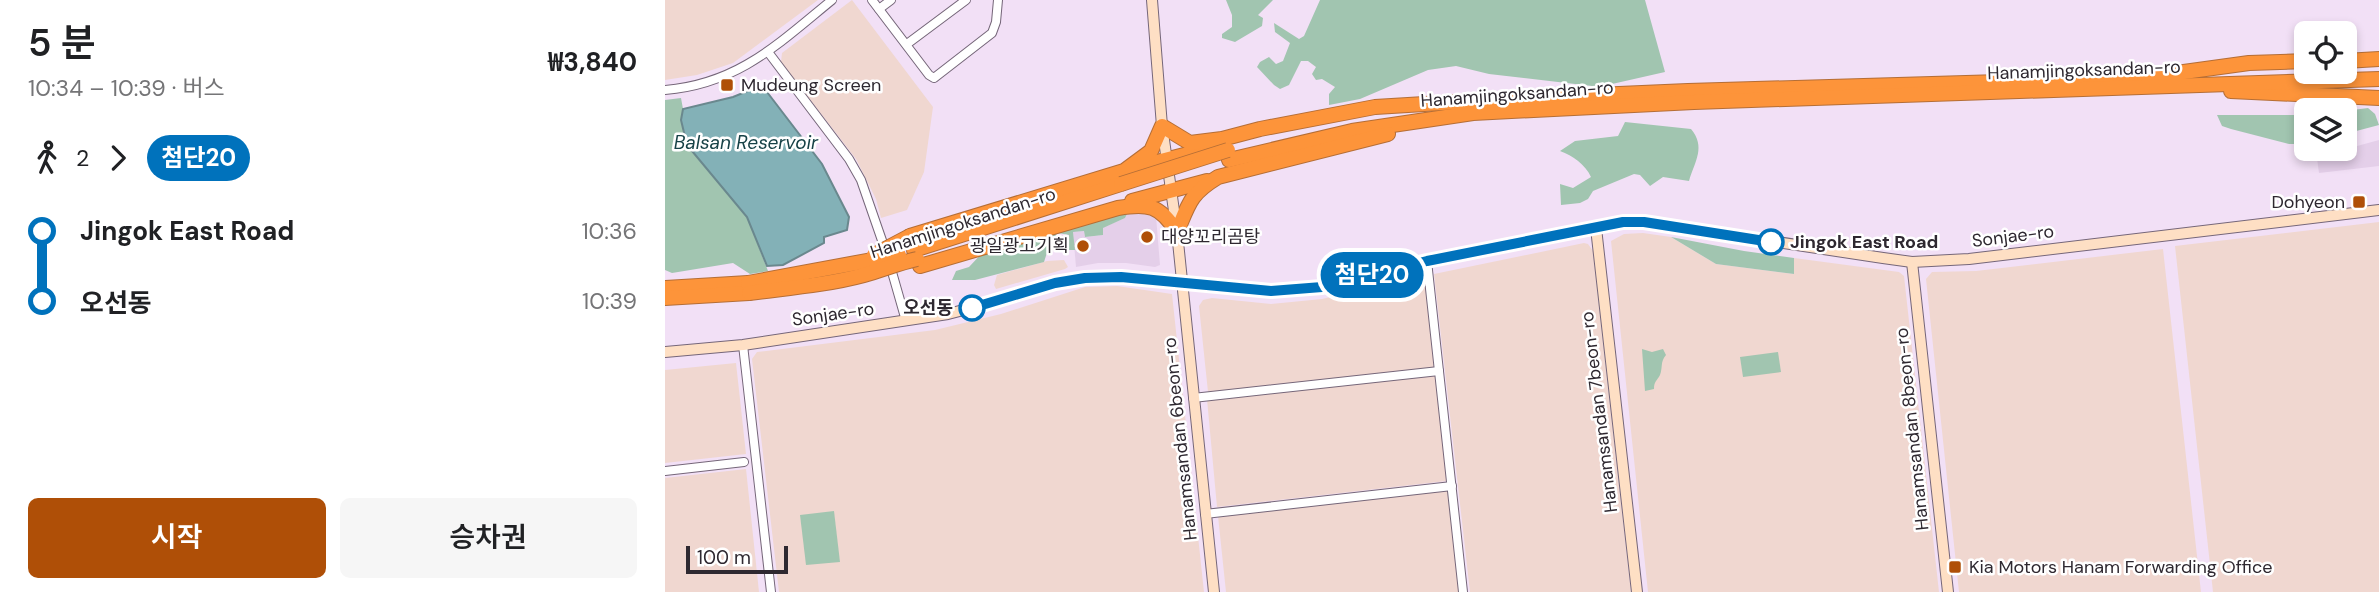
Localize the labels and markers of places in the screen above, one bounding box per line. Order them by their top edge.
place label: Mudeung Screen [741,73,881,97]
marker: Mudeung Screen [719,77,735,93]
place label: Dohyeon [2271,190,2345,214]
marker: Dohyeon [2351,194,2367,210]
place label: 대양꼬리곰탕 [1161,225,1260,249]
marker: 대양꼬리곰탕 [1139,229,1155,245]
marker: Jingok East Road [1758,229,1784,255]
place label: Jingok East Road [1790,230,1938,254]
place label: 광일광고기획 [970,234,1069,258]
marker: 광일광고기획 [1075,238,1091,254]
marker: 오선동 [959,295,985,321]
place label: 오선동 [903,296,953,320]
place label: Kia Motors Hanam Forwarding Office [1969,555,2272,579]
marker: Kia Motors Hanam Forwarding Office [1947,559,1963,575]

